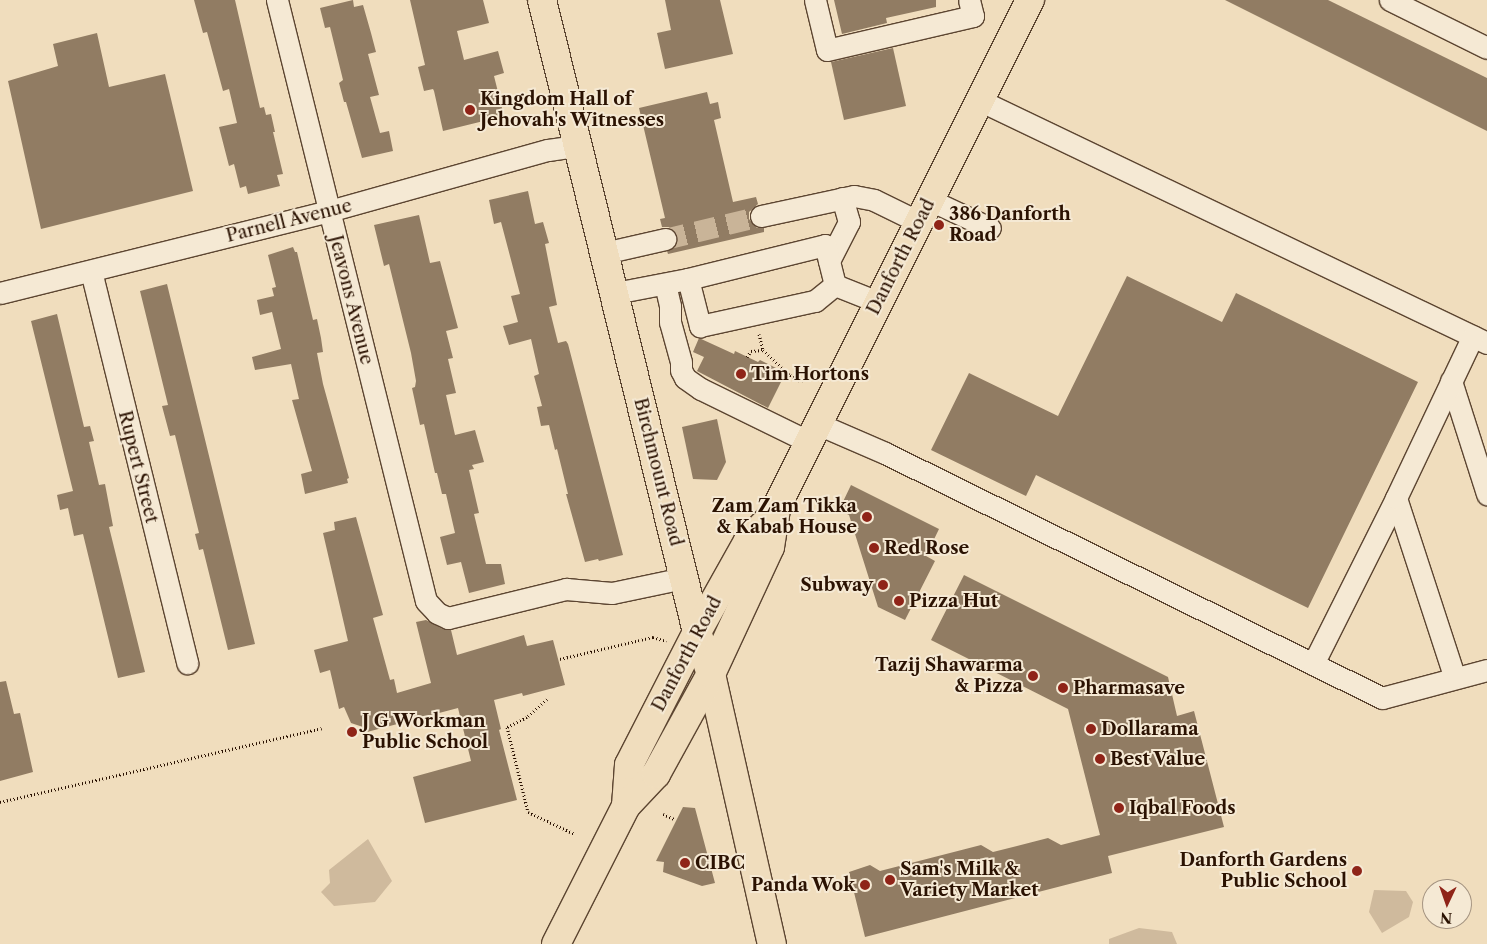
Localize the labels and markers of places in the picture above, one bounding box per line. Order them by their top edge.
place label: Kingdom Hall of Jehovah's Witnesses [480,89,665,132]
marker: Kingdom Hall of Jehovah's Witnesses [464,104,476,116]
place label: 386 Danforth Road [949,204,1071,246]
marker: 386 Danforth Road [933,219,945,231]
place label: Tim Hortons [751,363,869,385]
marker: Tim Hortons [735,368,747,380]
place label: Zam Zam Tikka & Kabab House [711,496,857,538]
marker: Zam Zam Tikka & Kabab House [861,511,873,523]
place label: Red Rose [884,537,969,559]
marker: Red Rose [868,542,880,554]
place label: Subway [800,574,873,596]
marker: Subway [877,579,889,591]
place label: Pizza Hut [909,590,998,612]
marker: Pizza Hut [893,595,905,607]
place label: Tazij Shawarma & Pizza [875,655,1023,698]
marker: Tazij Shawarma & Pizza [1027,670,1039,682]
place label: Pharmasave [1073,677,1185,699]
marker: Pharmasave [1057,682,1069,694]
place label: J G Workman Public School [362,711,488,754]
place label: Dollarama [1101,718,1199,740]
marker: Dollarama [1085,723,1097,735]
marker: J G Workman Public School [346,726,358,738]
place label: Best Value [1110,748,1206,770]
marker: Best Value [1094,753,1106,765]
place label: Iqbal Foods [1129,797,1236,819]
marker: Iqbal Foods [1113,802,1125,814]
place label: Danforth Gardens Public School [1179,850,1347,892]
place label: CIBC [695,852,745,874]
marker: CIBC [679,857,691,869]
place label: Sam's Milk & Variety Market [900,859,1039,902]
marker: Danforth Gardens Public School [1351,865,1363,877]
place label: Panda Wok [750,874,855,896]
marker: Sam's Milk & Variety Market [884,874,896,886]
marker: Panda Wok [859,879,871,891]

